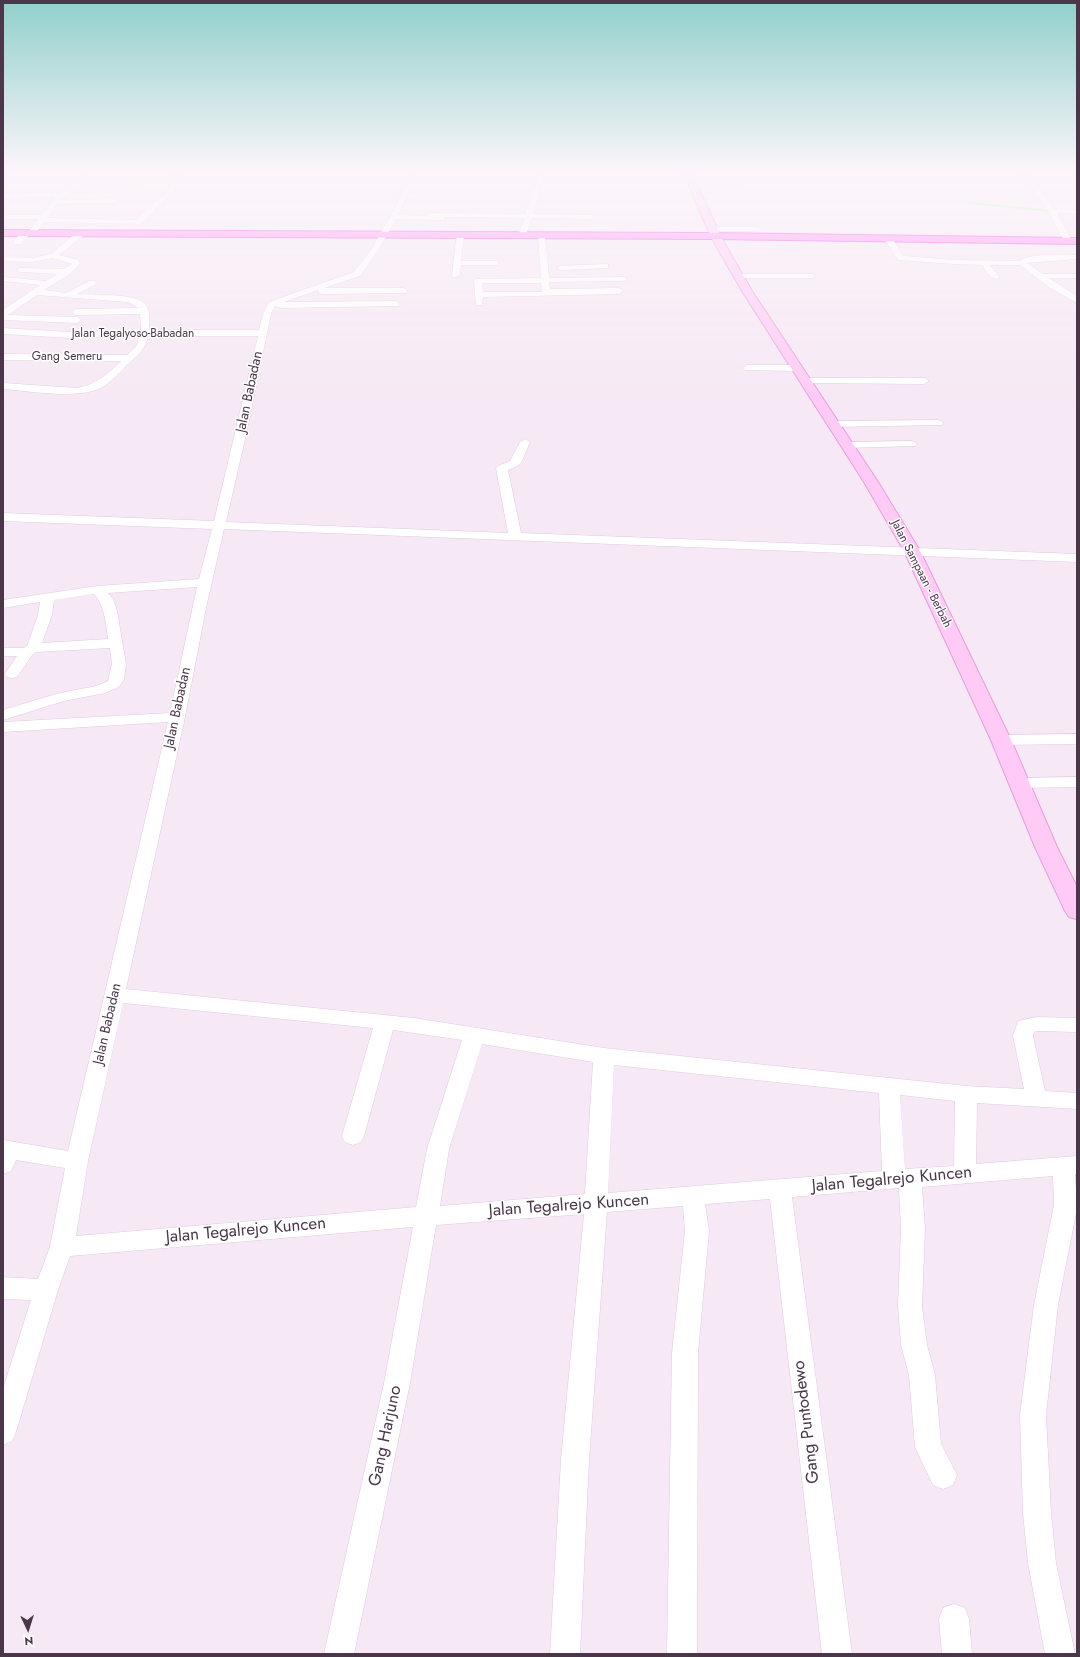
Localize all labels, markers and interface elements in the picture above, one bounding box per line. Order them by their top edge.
street label: Jalan Tegalyoso-Babadan [72,327,194,341]
street label: Gang Semeru [32,350,102,364]
street label: Jalan Babadan [233,350,267,434]
street label: Jalan Sampaan - Berbah [888,518,954,630]
street label: Jalan Babadan [161,666,195,750]
street label: Jalan Babadan [90,982,126,1066]
street label: Jalan Tegalrejo Kuncen [811,1163,973,1197]
street label: Jalan Tegalrejo Kuncen [488,1190,650,1222]
street label: Jalan Tegalrejo Kuncen [165,1214,327,1248]
street label: Gang Puntodewo [789,1359,825,1485]
street label: Gang Harjuno [365,1384,407,1488]
north arrow [8,1609,48,1649]
text: N [24,1633,34,1649]

